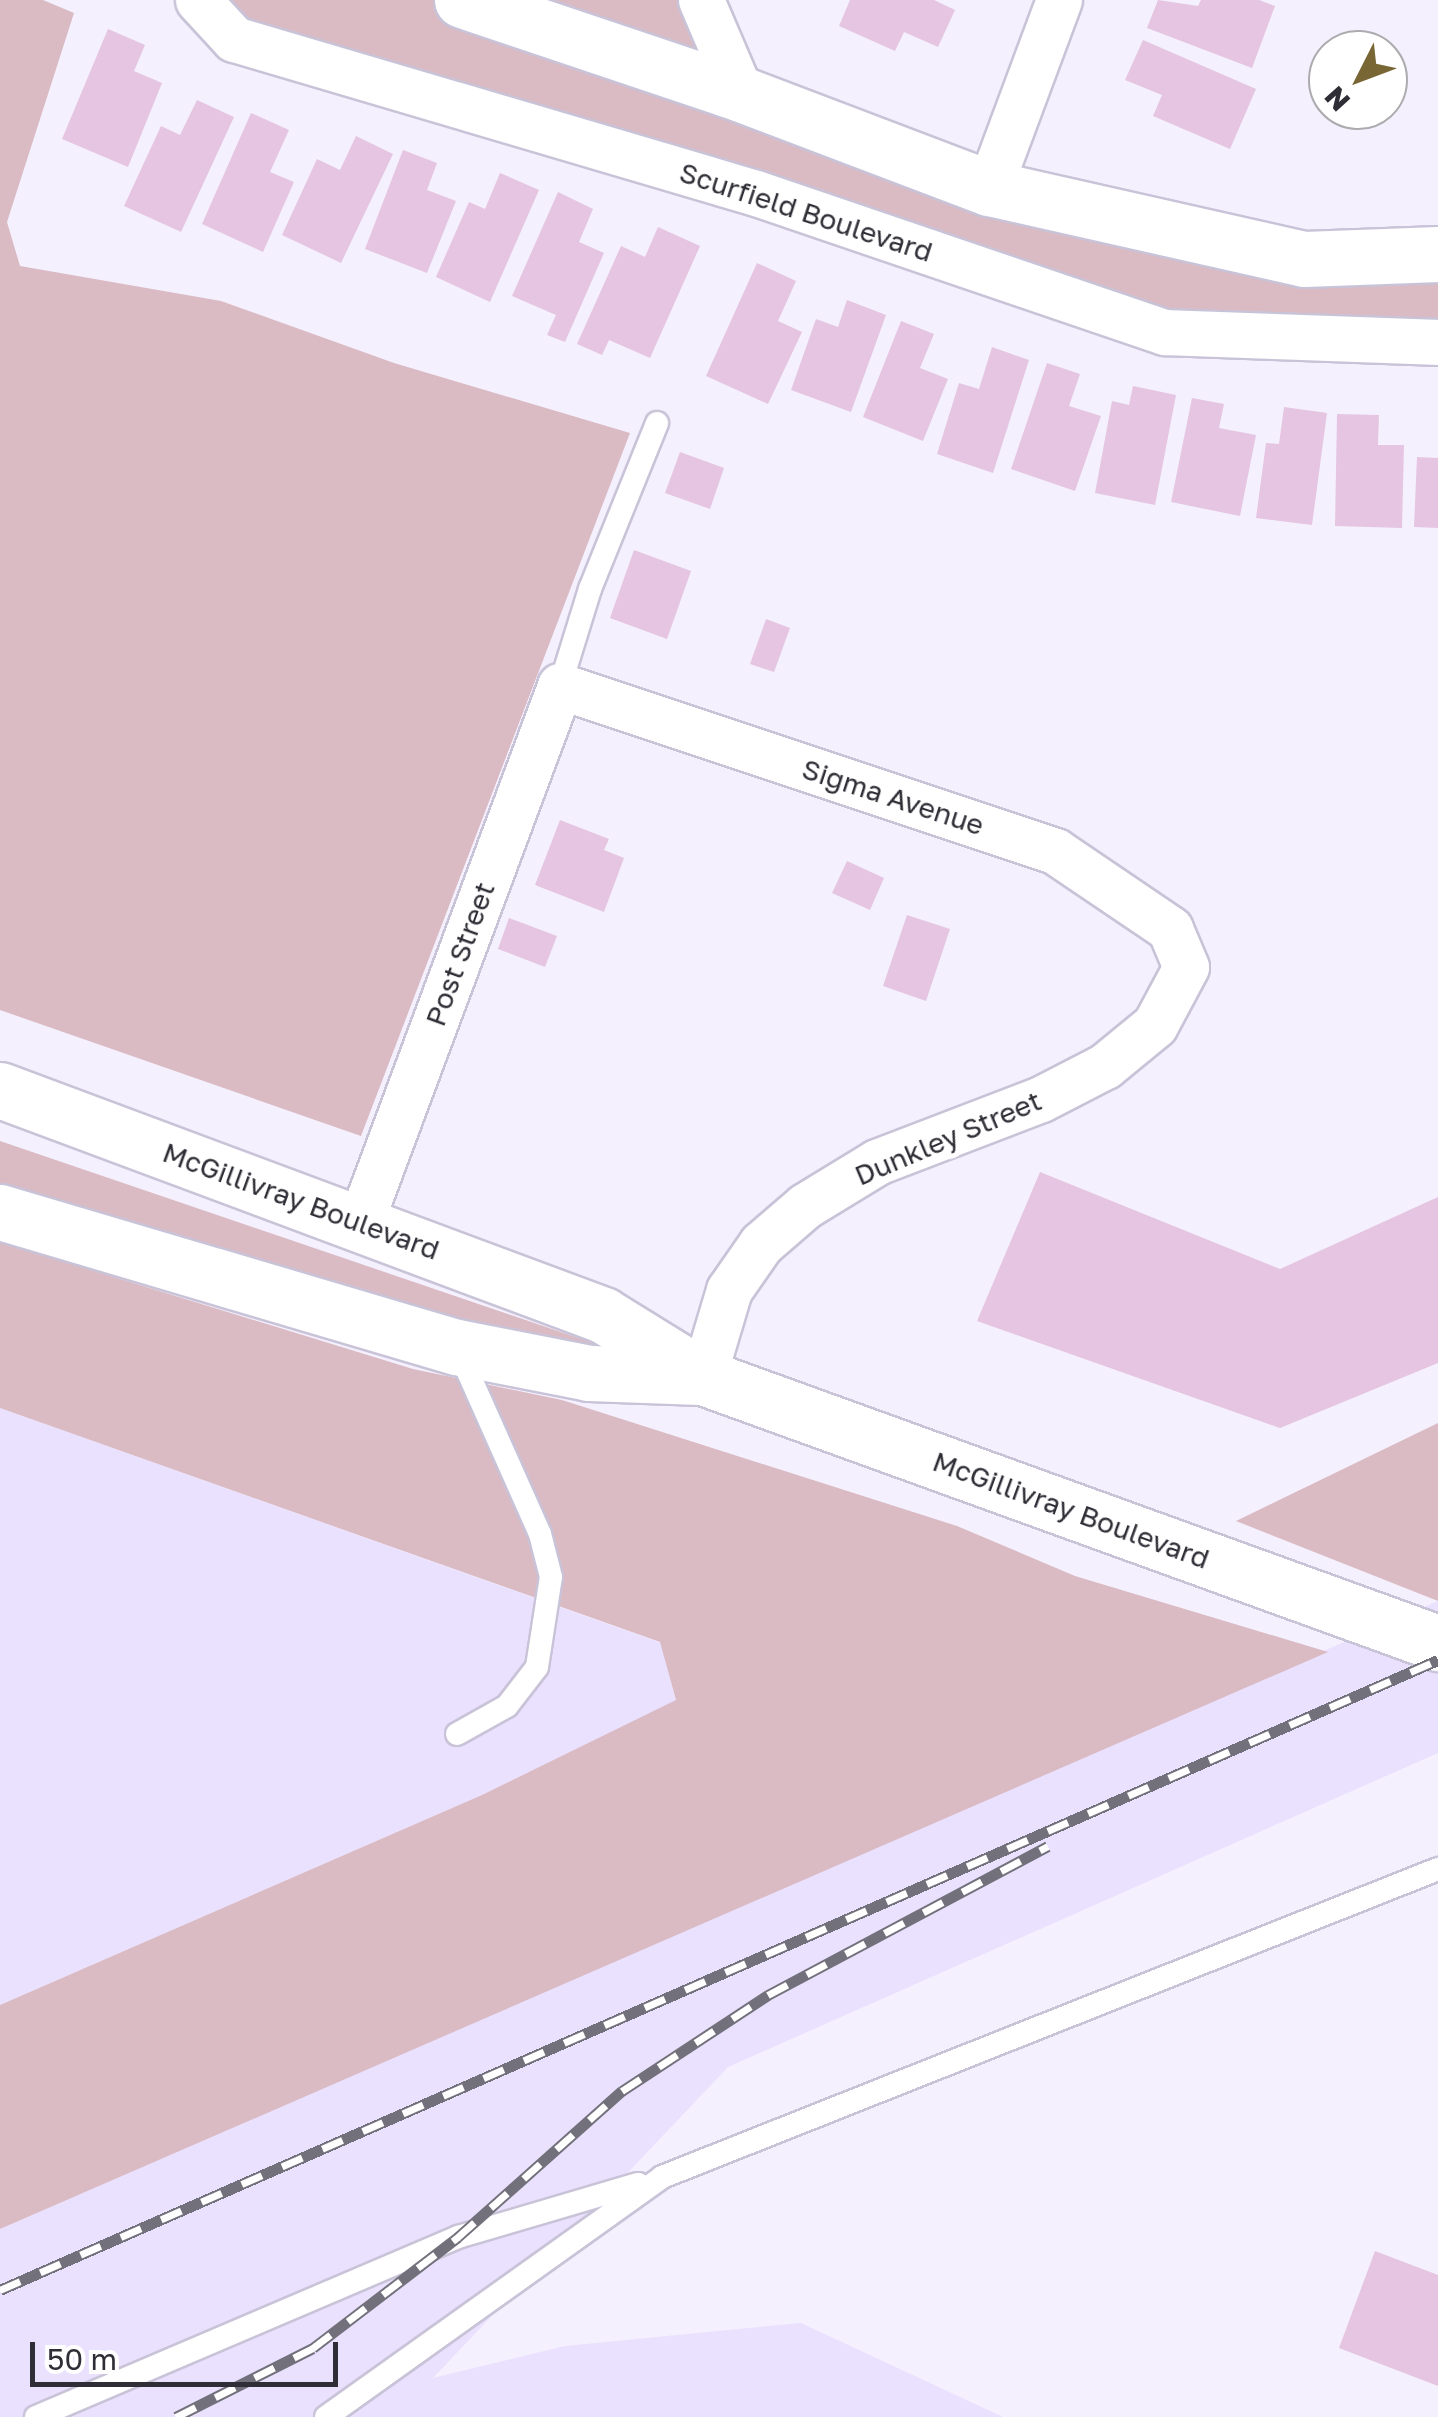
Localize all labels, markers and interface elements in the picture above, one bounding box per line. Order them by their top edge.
north arrow [1308,30,1408,130]
text: N [1317,80,1356,118]
street label: Scurfield Boulevard [675,155,937,269]
street label: Sigma Avenue [798,752,988,842]
street label: Post Street [418,877,502,1031]
street label: Dunkley Street [850,1084,1046,1192]
street label: McGillivray Boulevard [158,1135,444,1267]
street label: McGillivray Boulevard [928,1444,1214,1576]
scale bar [35,2322,342,2384]
text: 50 m [47,2341,117,2377]

